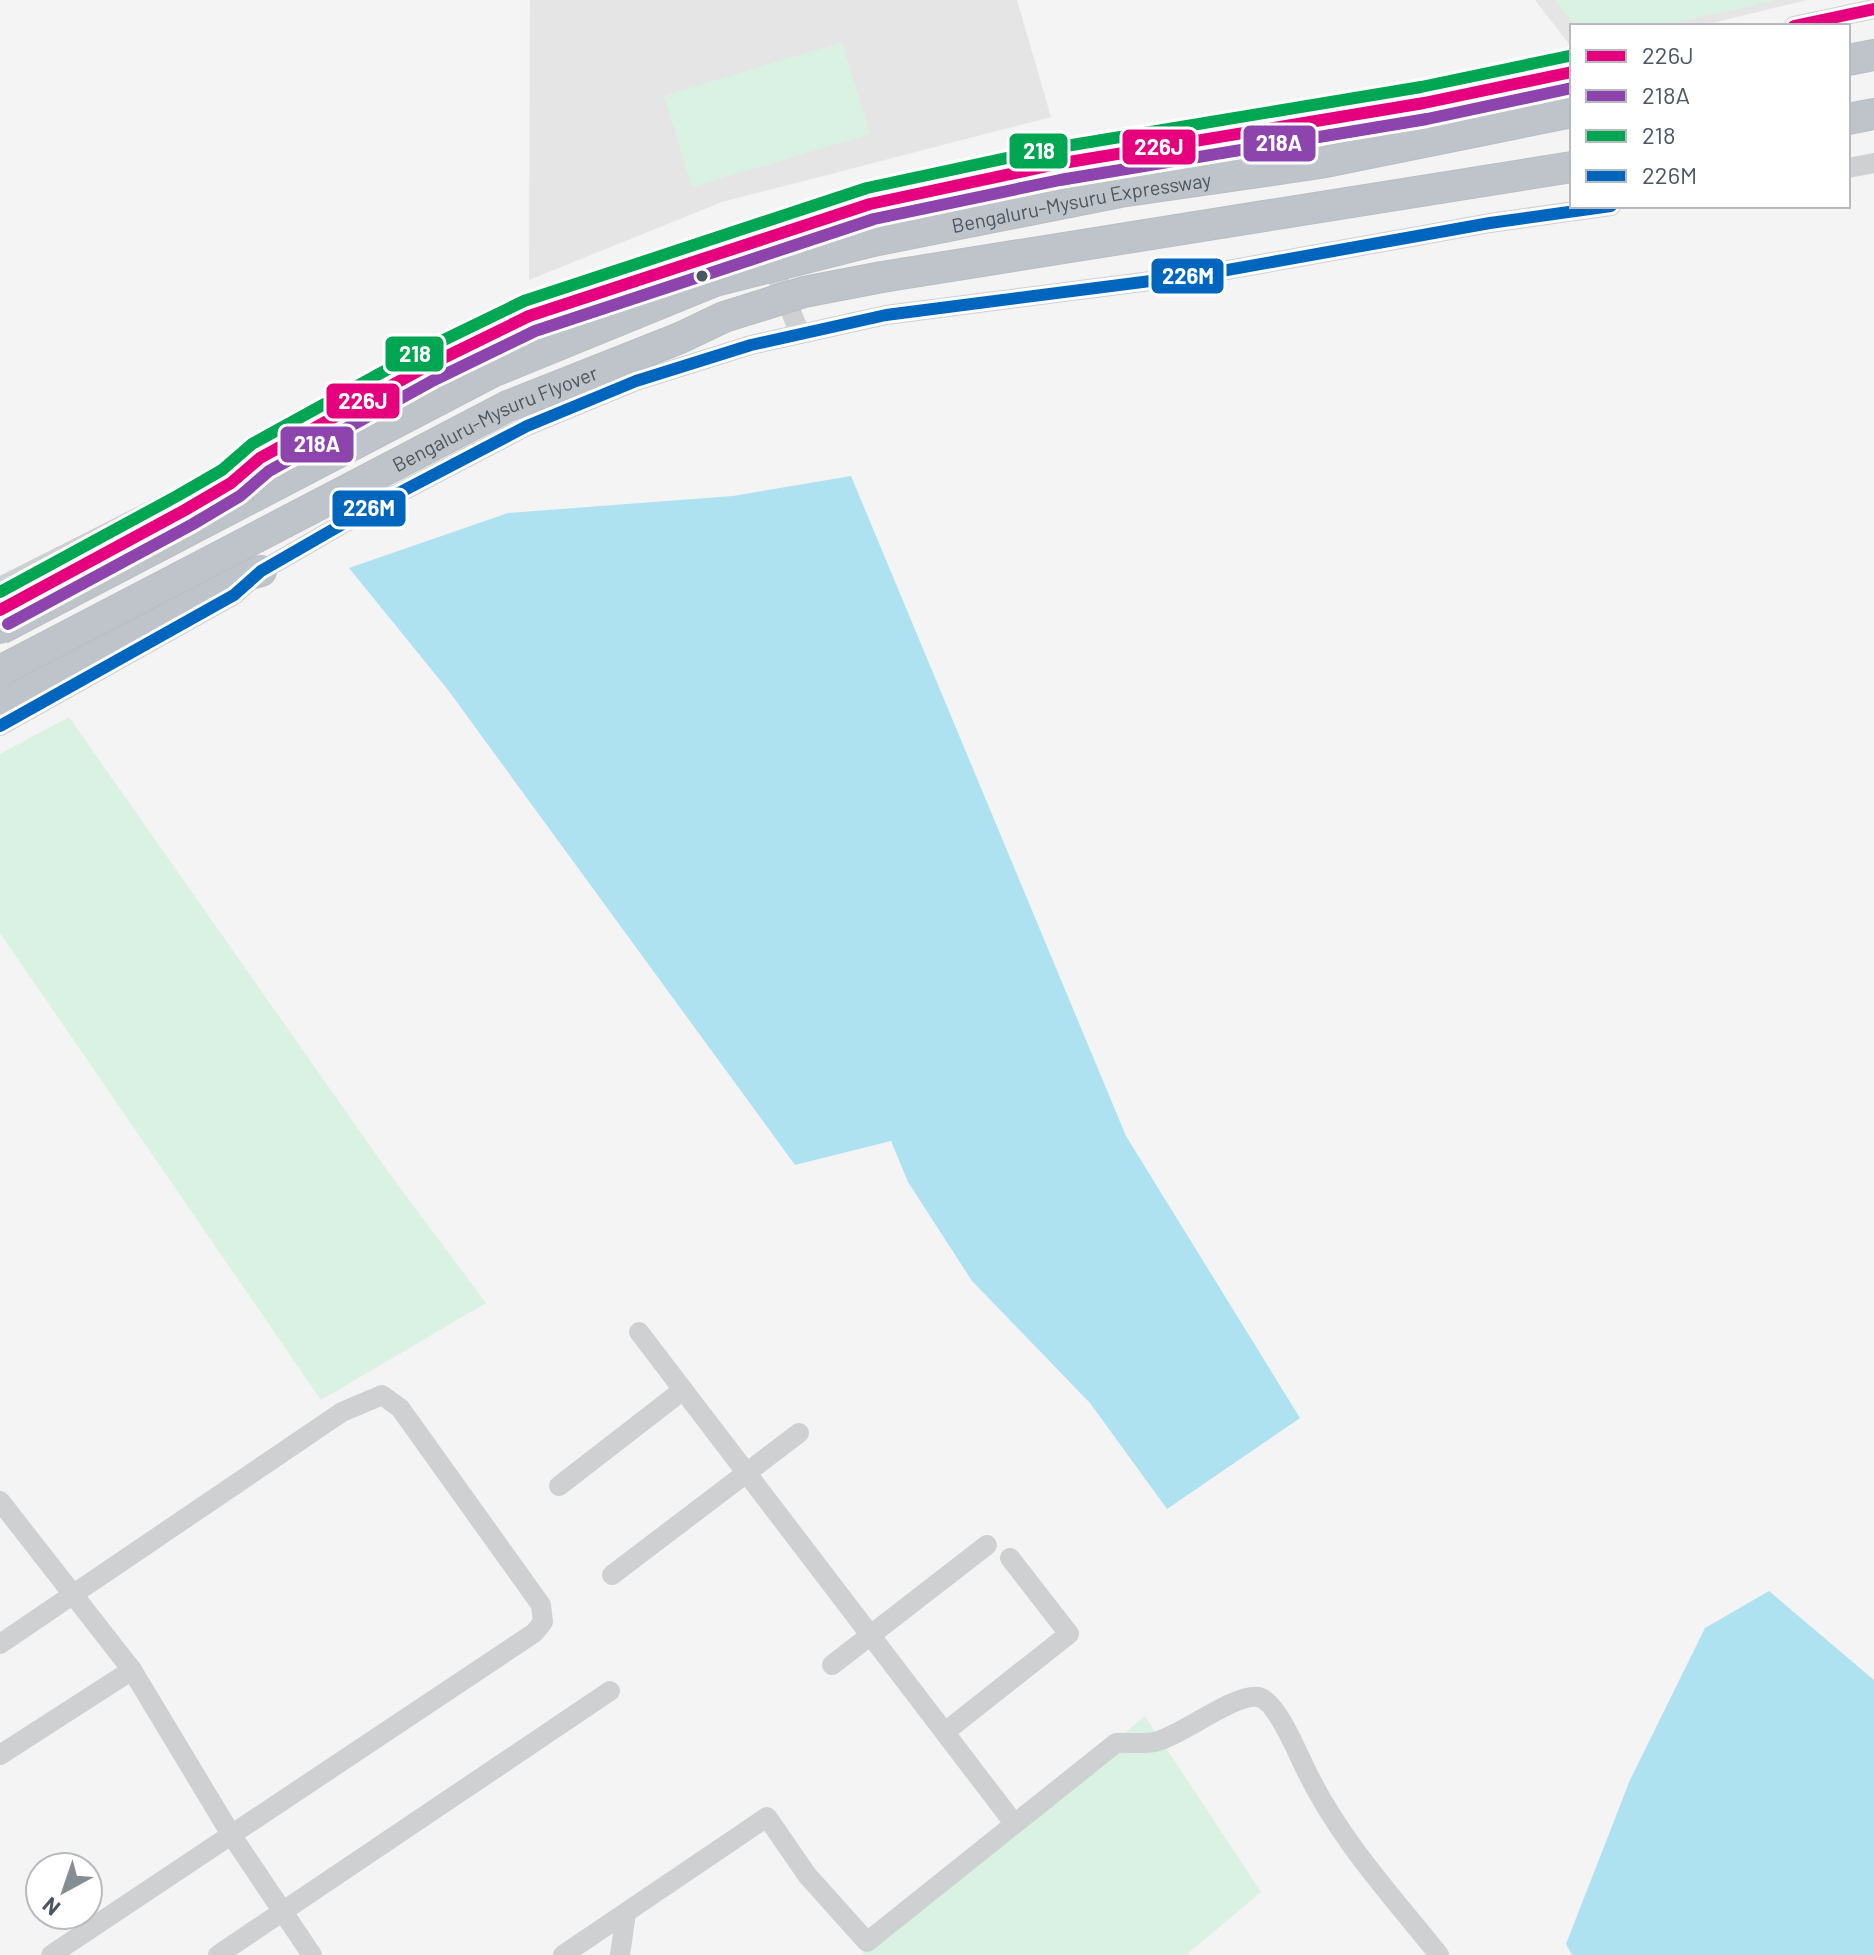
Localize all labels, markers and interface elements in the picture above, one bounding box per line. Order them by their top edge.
legend [1570,24,1850,208]
text: 226J [1642,40,1694,69]
text: 218A [1642,80,1690,109]
text: 218 [1642,120,1675,149]
line badge: 218A [1242,124,1317,163]
line badge: 226J [1121,128,1197,166]
text: 218A [1256,129,1303,155]
line badge: 218 [1008,132,1069,170]
text: 226J [1134,133,1184,159]
text: 218 [1023,137,1055,163]
text: 226M [1642,160,1697,189]
street label: Bengaluru-Mysuru Expressway [949,167,1213,237]
line badge: 226M [1150,257,1225,295]
text: 226M [1162,262,1214,288]
unlabelled marker [694,268,710,284]
line badge: 218 [384,335,445,373]
text: 218 [399,340,431,366]
street label: Bengaluru-Mysuru Flyover [388,360,601,476]
line badge: 226J [325,382,401,420]
text: 226J [338,387,388,413]
line badge: 218A [279,425,355,464]
text: 218A [294,430,341,456]
line badge: 226M [331,489,407,528]
text: 226M [343,494,395,520]
north arrow [24,1851,104,1931]
text: N [37,1892,64,1922]

